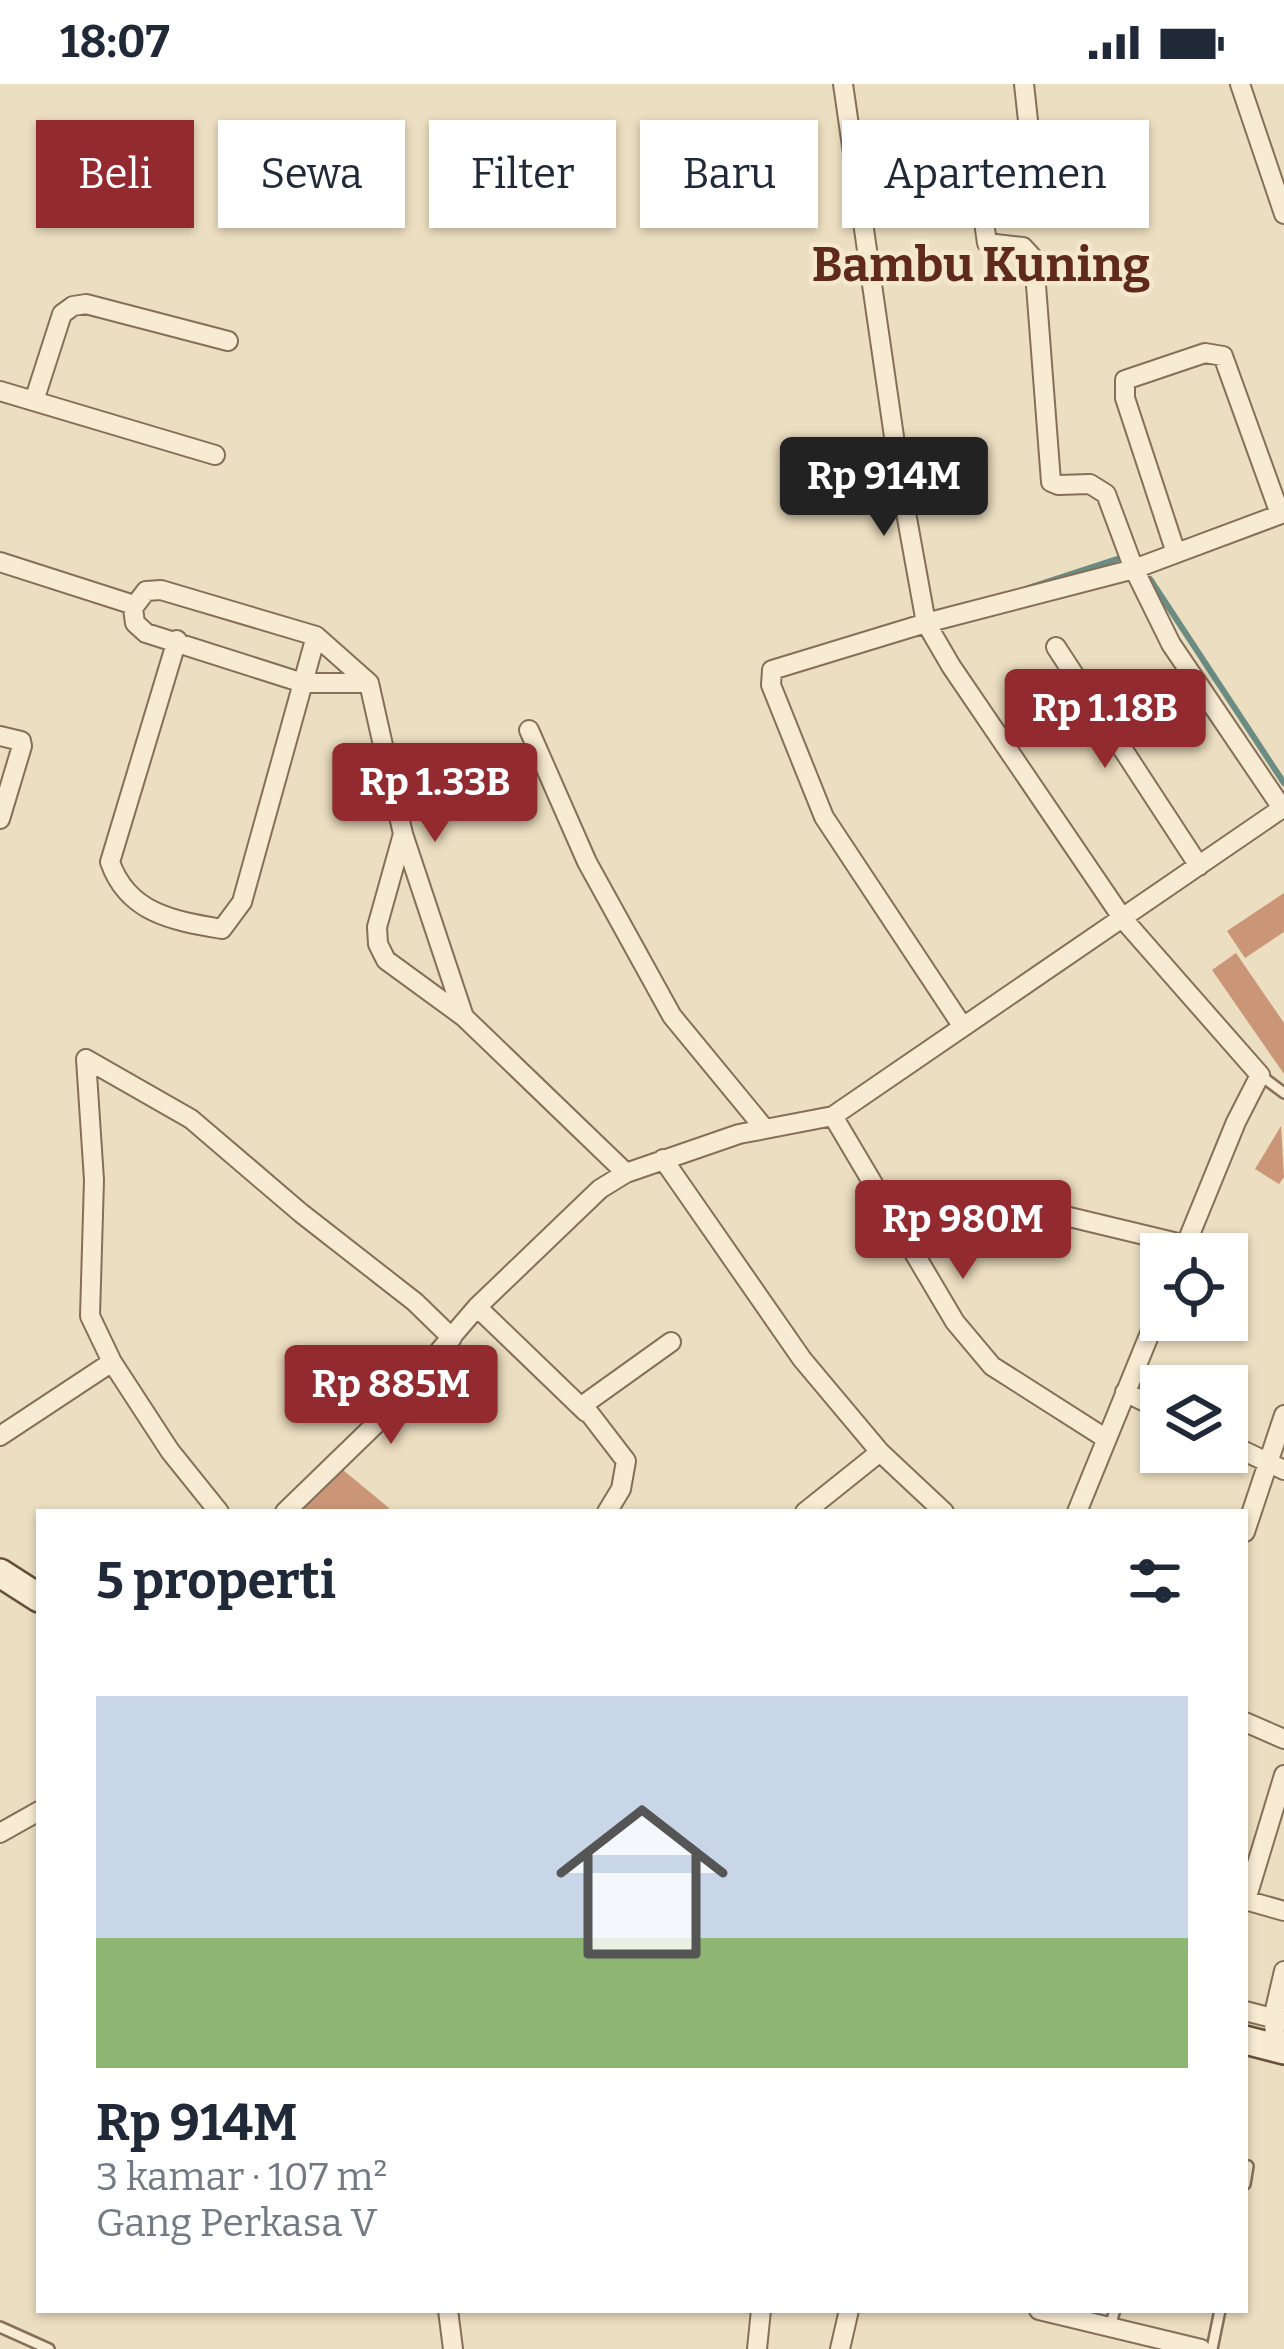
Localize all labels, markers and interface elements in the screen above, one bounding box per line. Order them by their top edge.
text: 18:07 [60,15,170,69]
chip: Beli [36,120,194,228]
chip: Sewa [218,120,405,228]
chip: Filter [429,120,616,228]
chip: Baru [640,120,818,228]
chip: Apartemen [842,120,1149,228]
district label: Bambu Kuning [812,236,1150,294]
pin: Rp 914M [773,437,995,539]
text: Rp 914M [807,453,961,499]
pin: Rp 1.18B [981,669,1229,771]
text: Rp 1.18B [1032,685,1178,731]
pin: Rp 1.33B [311,743,559,845]
text: Rp 1.33B [359,759,511,805]
pin: Rp 980M [852,1180,1074,1282]
text: Rp 980M [882,1196,1044,1242]
map controls [1140,1233,1248,1473]
button: locate [1140,1233,1248,1341]
pin: Rp 885M [280,1345,502,1447]
text: Rp 885M [312,1361,470,1407]
button: layers [1140,1365,1248,1473]
icon: filters [1122,1548,1188,1614]
text: 5 properti [96,1550,336,1612]
icon: home [534,1774,750,1990]
text: Rp 914M [96,2092,298,2154]
text: 3 kamar · 107 m² [96,2154,387,2200]
text: Gang Perkasa V [96,2200,377,2246]

